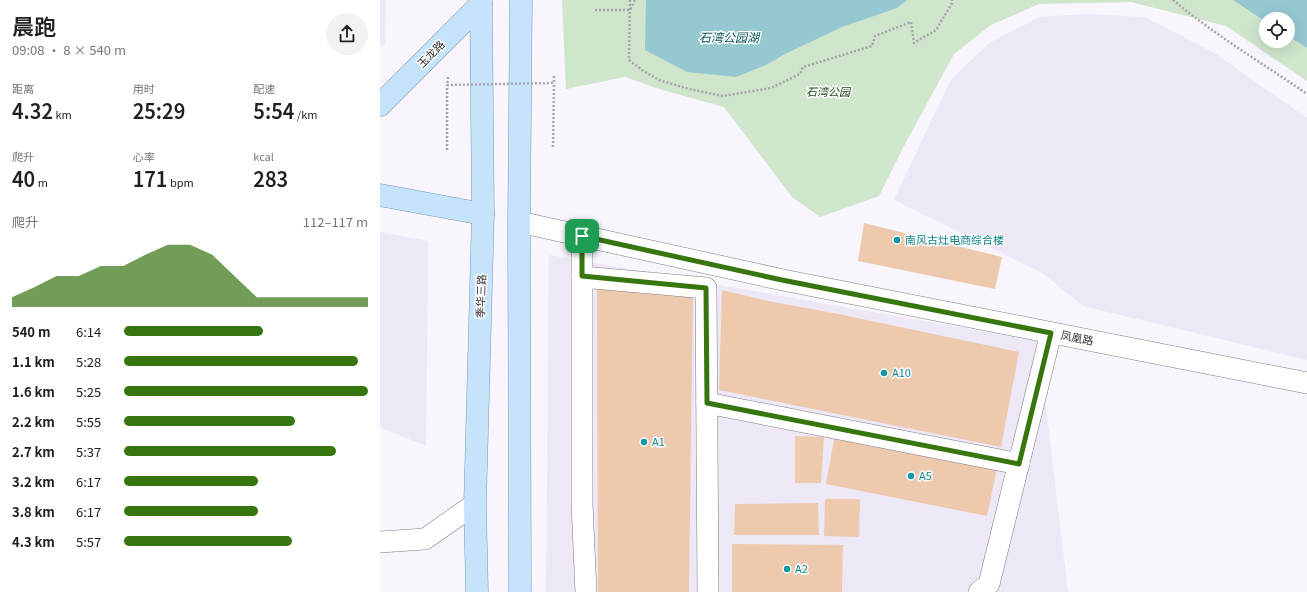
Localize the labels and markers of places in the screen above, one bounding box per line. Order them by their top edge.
pin [565,219,599,253]
place label: 南风古灶电商综合楼 [905,231,1004,247]
marker: 南风古灶电商综合楼 [892,235,902,245]
place label: A10 [892,364,911,380]
marker: A10 [879,368,889,378]
place label: A1 [652,433,665,449]
marker: A1 [639,437,649,447]
place label: A5 [919,467,932,483]
marker: A5 [906,471,916,481]
place label: A2 [795,560,808,576]
marker: A2 [782,564,792,574]

